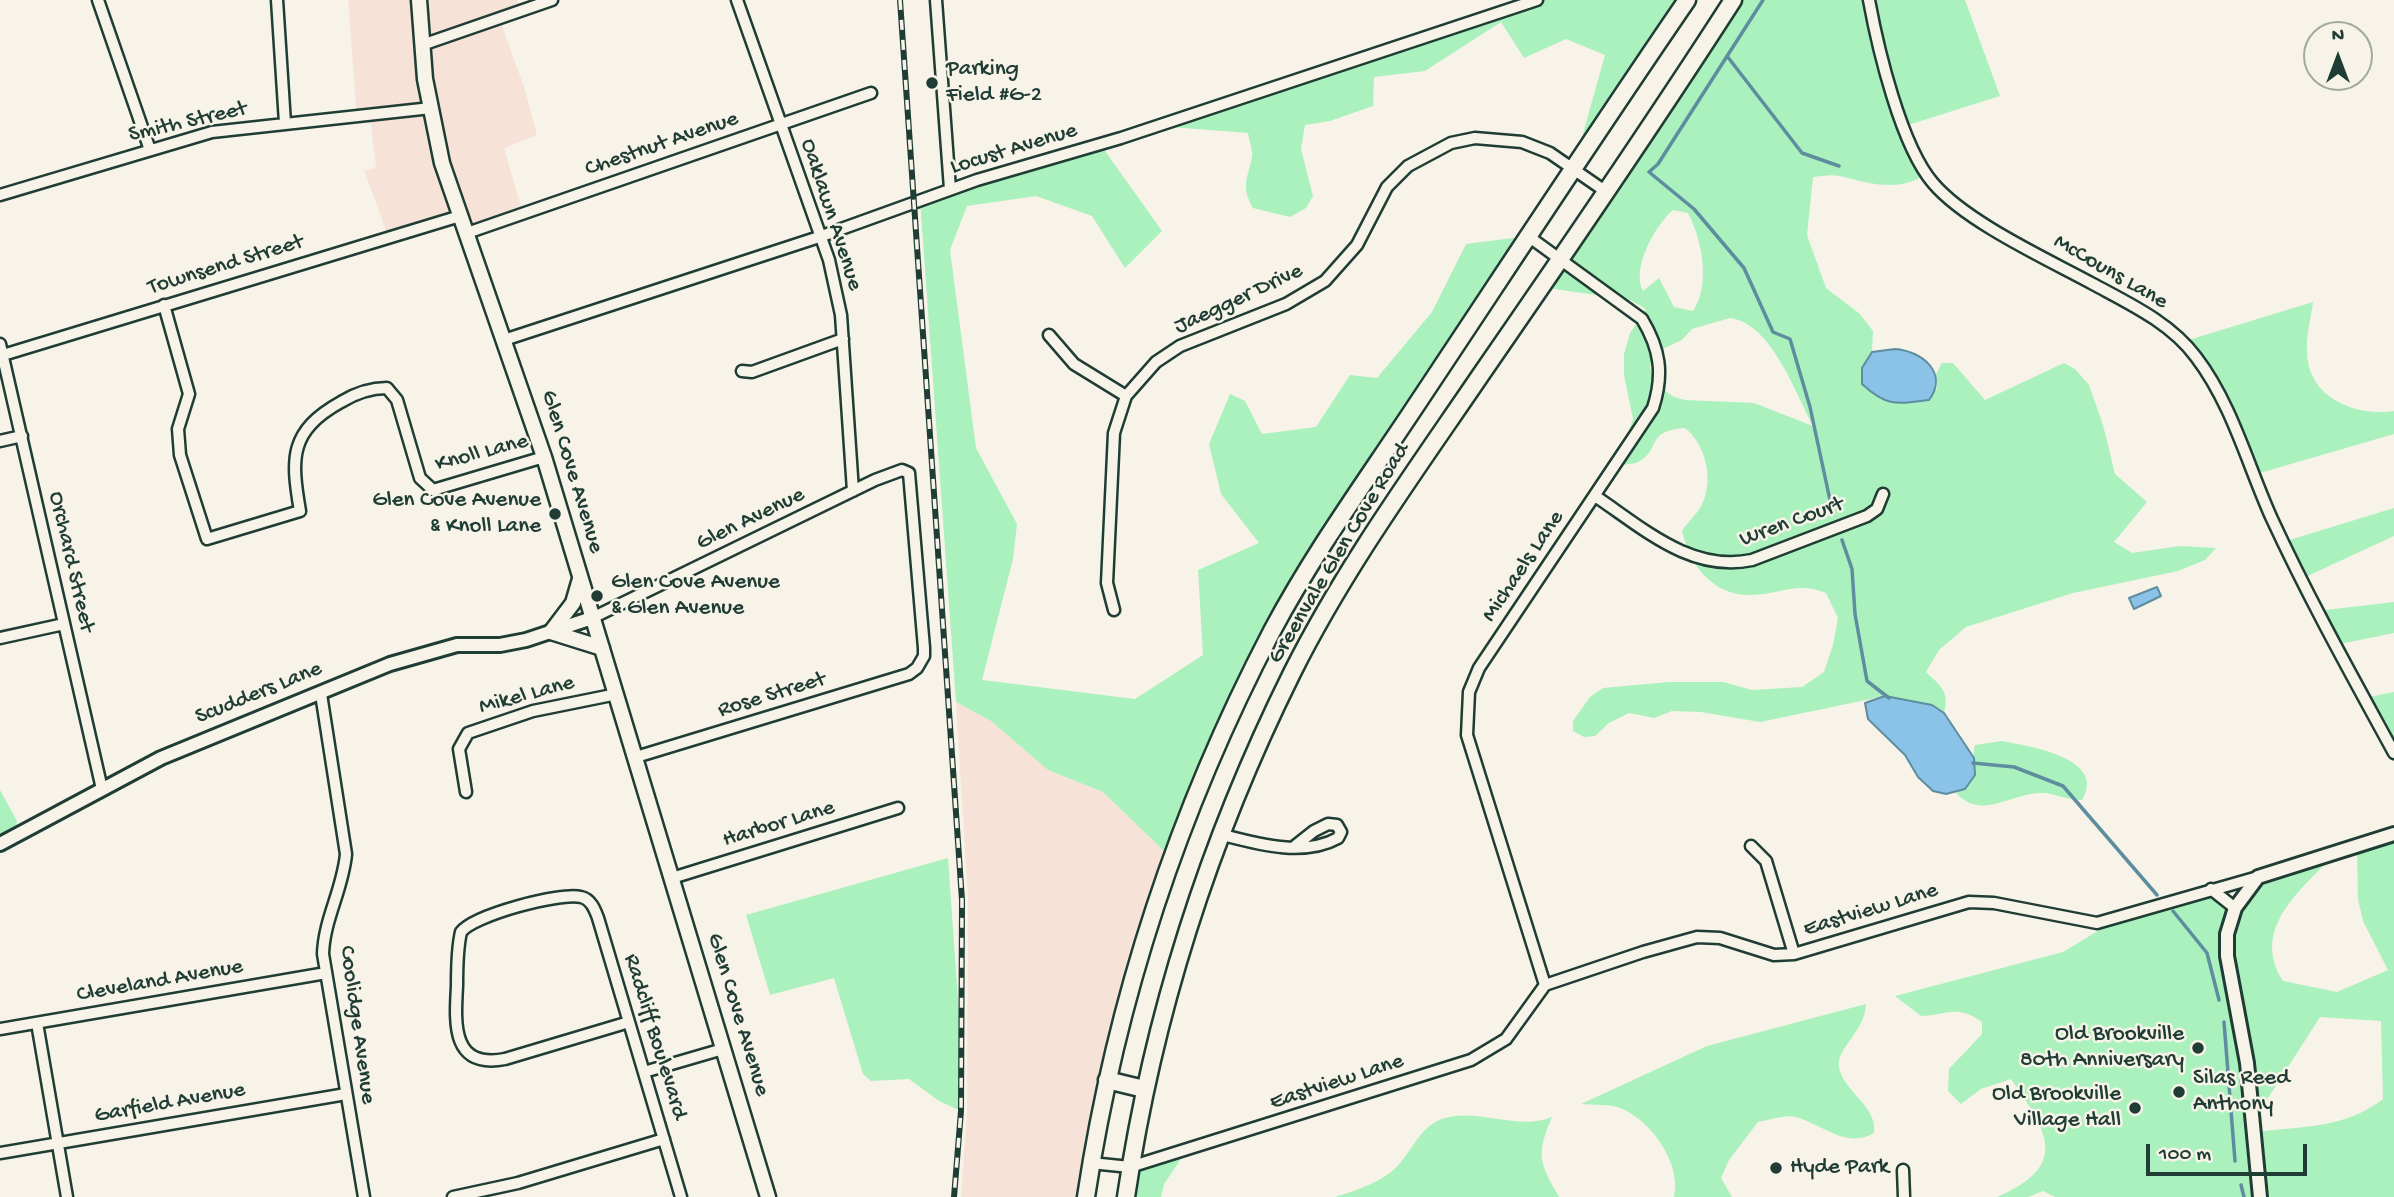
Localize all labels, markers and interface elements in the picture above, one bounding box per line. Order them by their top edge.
north arrow [2303,21,2373,91]
text: N [2332,25,2344,48]
place label: Parking Field #G-2 [946,56,1042,110]
marker: Parking Field #G-2 [924,75,940,91]
street label: Smith Street [126,96,250,150]
street label: Chestnut Avenue [582,106,742,184]
street label: Locust Avenue [947,118,1081,182]
street label: Oaklawn Avenue [792,136,868,294]
street label: Townsend Street [145,229,307,303]
street label: McCouns Lane [2048,229,2172,317]
street label: Jaegger Drive [1170,258,1308,342]
street label: Glen Cove Avenue [533,387,609,557]
street label: Knoll Lane [432,428,532,480]
street label: Greenvale Glen Cove Road [1263,439,1417,669]
street label: Glen Avenue [692,482,810,558]
place label: Glen Cove Avenue & Knoll Lane [372,487,541,541]
street label: Orchard Street [40,489,100,635]
street label: Wren Court [1736,491,1848,555]
marker: Glen Cove Avenue & Knoll Lane [547,506,563,522]
street label: Michaels Lane [1477,506,1571,628]
place label: Glen Cove Avenue & Glen Avenue [611,569,780,623]
marker: Glen Cove Avenue & Glen Avenue [589,588,605,604]
street label: Scudders Lane [192,656,326,732]
street label: Rose Street [715,667,829,725]
street label: Mikel Lane [476,670,578,722]
street label: Harbor Lane [720,795,838,855]
street label: Eastview Lane [1800,877,1942,945]
street label: Glen Cove Avenue [699,930,775,1100]
street label: Coolidge Avenue [331,944,381,1106]
street label: Radcliff Boulevard [616,951,692,1123]
street label: Cleveland Avenue [75,954,245,1010]
place label: Old Brookville 80th Anniversary [2020,1021,2184,1075]
marker: Old Brookville 80th Anniversary [2190,1040,2206,1056]
street label: Eastview Lane [1267,1048,1407,1118]
place label: Silas Reed Anthony [2193,1065,2290,1119]
street label: Garfield Avenue [93,1077,247,1131]
place label: Old Brookville Village Hall [1992,1081,2121,1135]
marker: Silas Reed Anthony [2171,1084,2187,1100]
marker: Old Brookville Village Hall [2127,1100,2143,1116]
scale bar [2149,1130,2310,1174]
text: 100 m [2159,1143,2211,1168]
place label: Hyde Park [1790,1154,1889,1182]
marker: Hyde Park [1768,1160,1784,1176]

